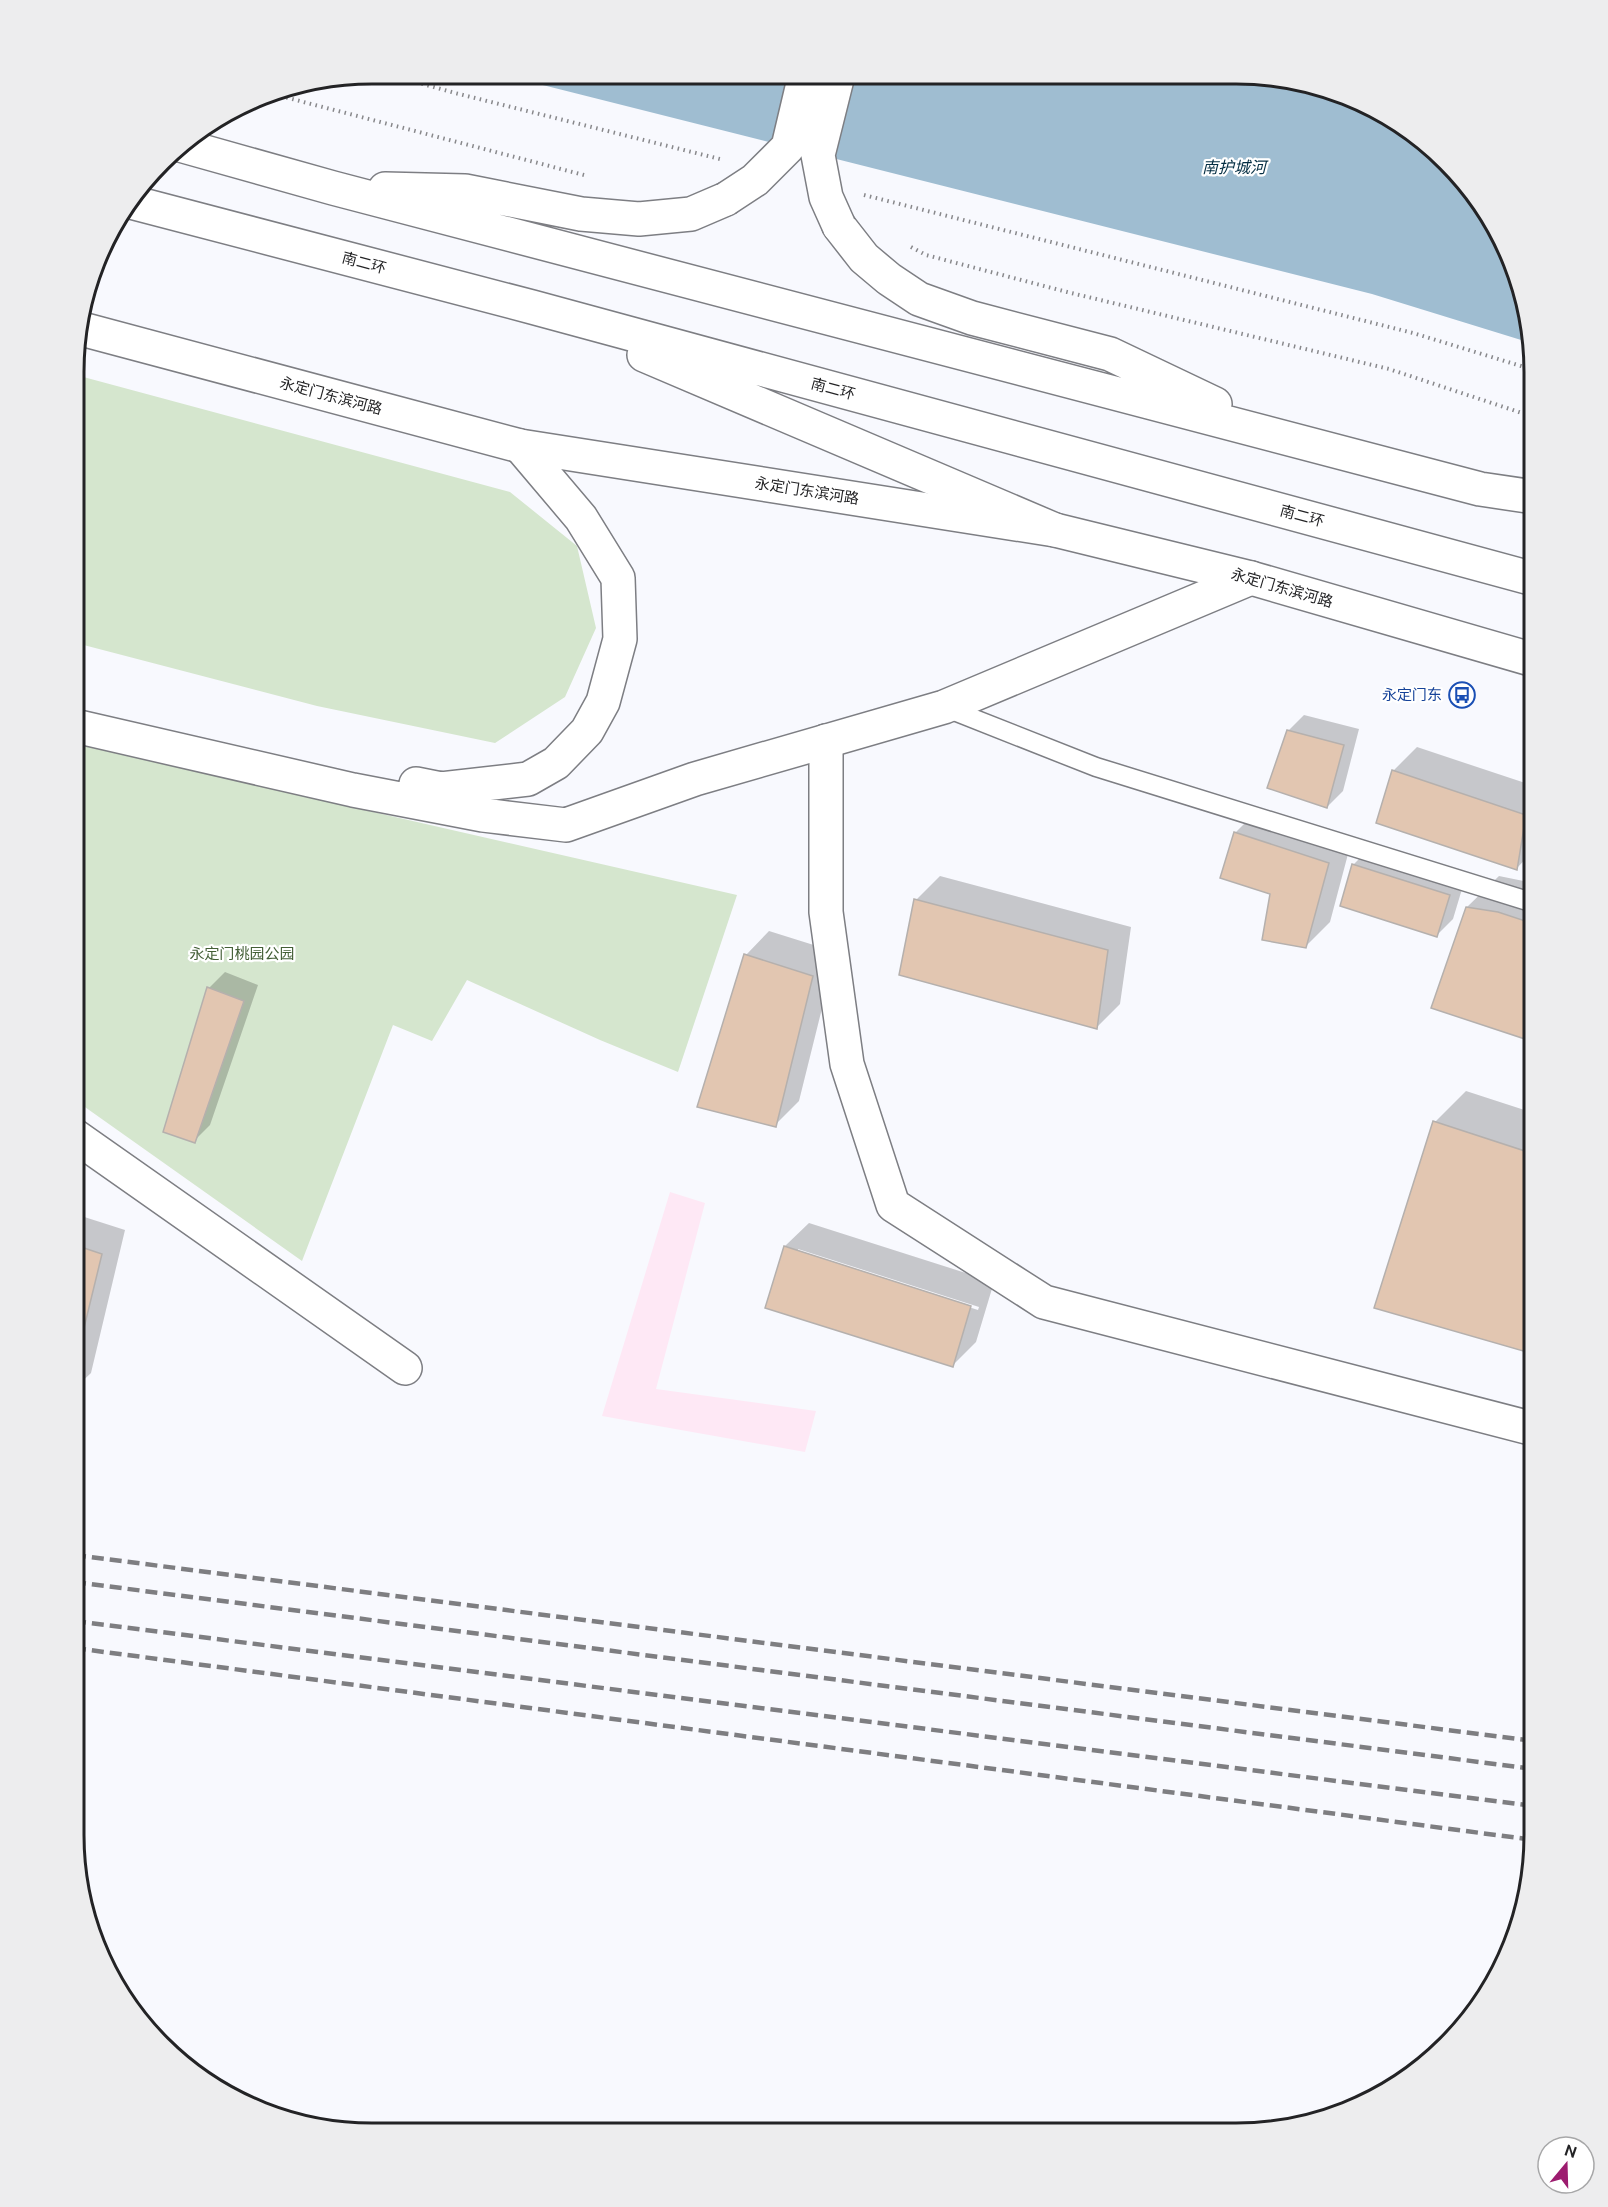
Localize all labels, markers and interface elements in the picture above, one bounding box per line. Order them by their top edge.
water label: 南护城河 [1202,158,1269,176]
street label: 南二环 [340,248,388,277]
street label: 永定门东滨河路 [278,374,384,417]
street label: 南二环 [809,374,857,403]
street label: 永定门东滨河路 [754,474,860,507]
street label: 南二环 [1278,501,1326,530]
street label: 永定门东滨河路 [1229,565,1335,610]
bus stop icon: 永定门东 [1447,680,1477,710]
place label: 永定门东 [1382,686,1442,703]
park label: 永定门桃园公园 [189,945,295,962]
north arrow [1536,2135,1596,2195]
text: N [1562,2140,1579,2161]

